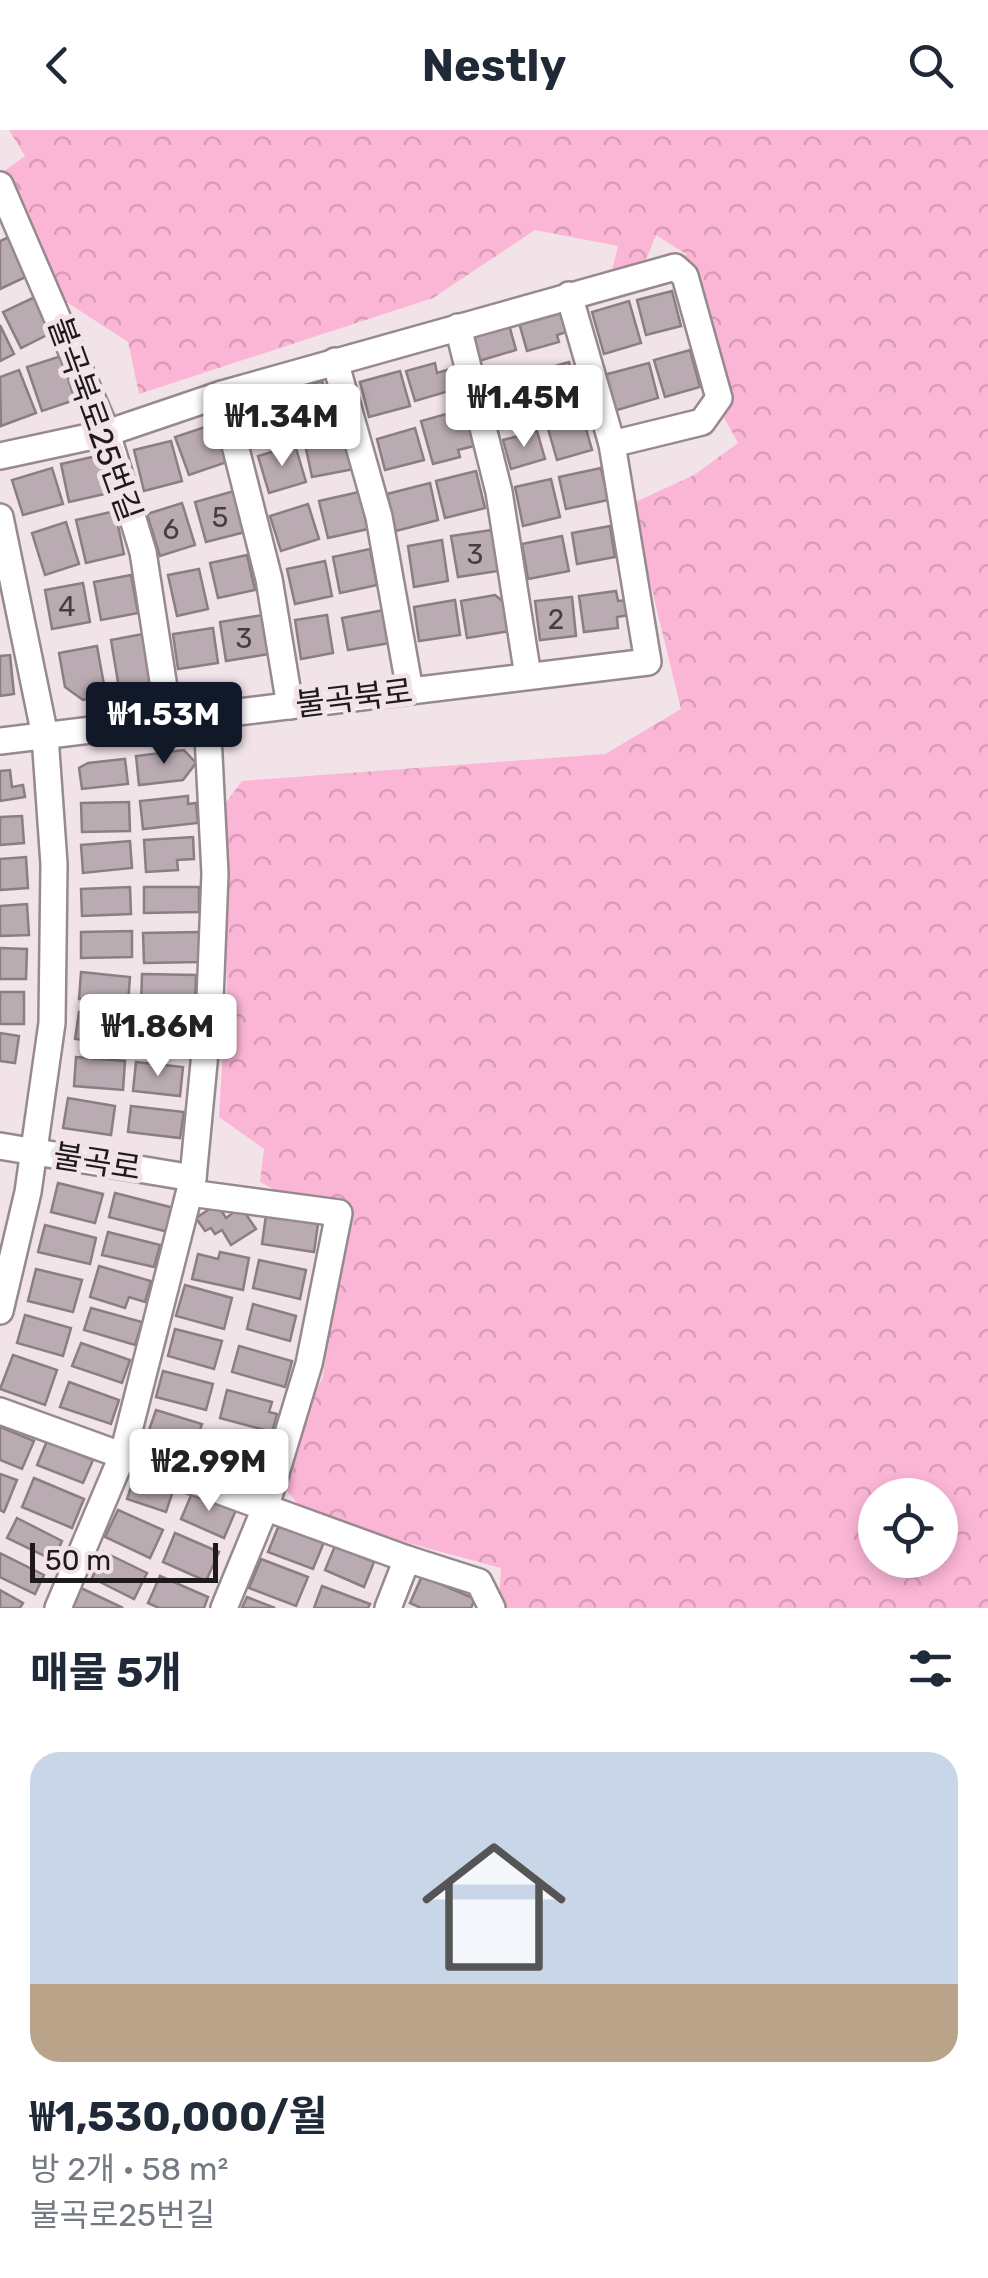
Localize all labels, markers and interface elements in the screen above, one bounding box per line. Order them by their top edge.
icon: back [30,38,85,93]
icon: search [903,38,958,93]
text: Nestly [422,39,566,92]
street label: 불곡북로25번길 [40,312,150,526]
pin: ₩1.45M [443,365,605,450]
text: ₩1.45M [468,378,580,416]
pin: ₩1.34M [201,384,363,469]
text: ₩1.34M [225,397,339,435]
house number: 5 [212,501,228,534]
house number: 6 [163,513,179,546]
house number: 3 [467,538,483,571]
house number: 4 [58,590,76,623]
house number: 2 [548,603,564,636]
house number: 3 [236,622,252,655]
street label: 불곡북로 [293,672,415,724]
pin: ₩1.53M [83,682,245,767]
text: ₩1.53M [108,695,220,733]
pin: ₩1.86M [77,994,239,1079]
text: ₩1.86M [102,1007,214,1045]
street label: 불곡로 [50,1136,144,1188]
pin: ₩2.99M [128,1429,290,1514]
text: ₩2.99M [151,1442,267,1480]
map controls [858,1478,958,1578]
button: locate [858,1478,958,1578]
scale bar [30,1538,218,1582]
text: 50 m [45,1544,111,1577]
icon: filters [903,1641,958,1696]
text: 매물 5개 [30,1648,182,1698]
icon: home [404,1817,584,1997]
text: ₩1,530,000/월 [30,2092,327,2142]
text: 방 2개 · 58 m² [30,2150,228,2188]
text: 불곡로25번길 [30,2196,215,2234]

